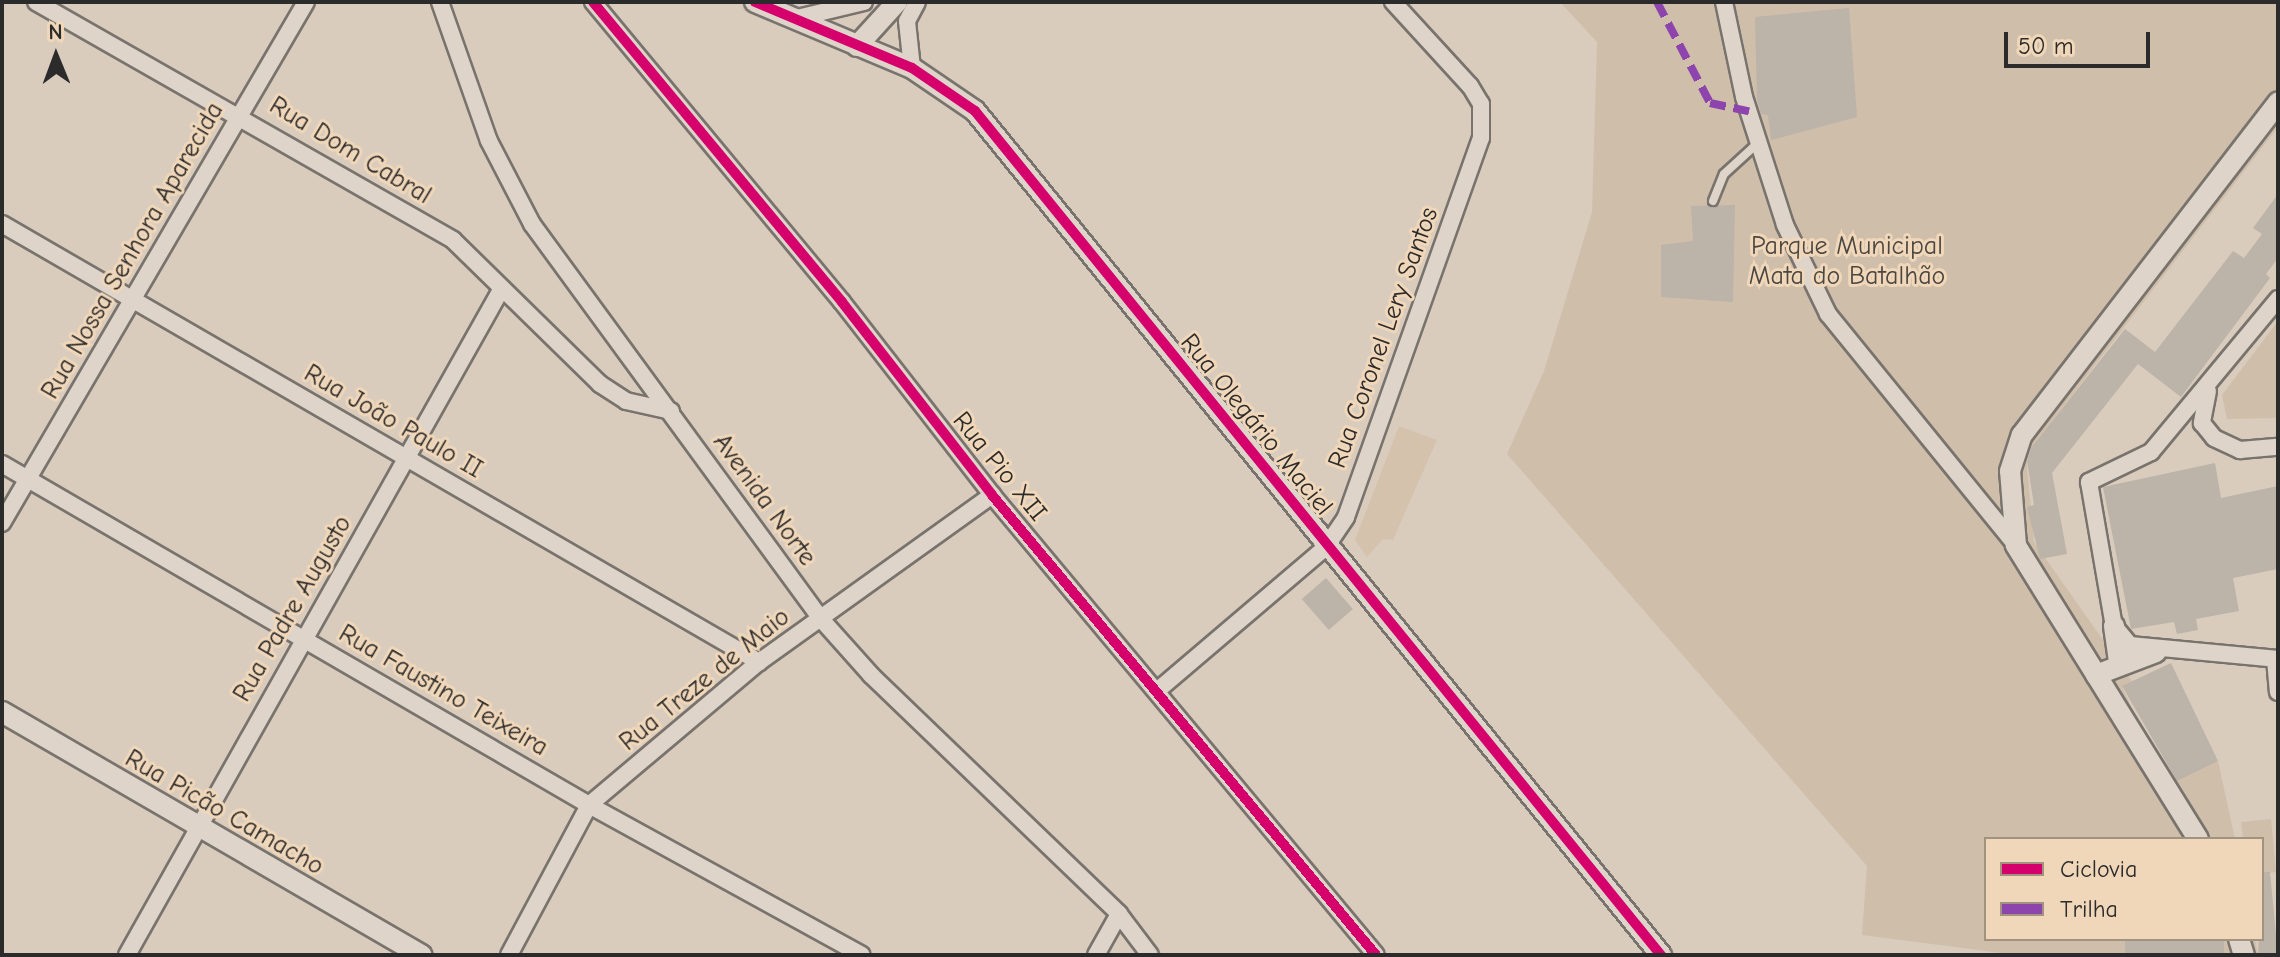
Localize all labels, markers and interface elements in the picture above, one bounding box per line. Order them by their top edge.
north arrow [16,16,96,96]
scale bar [2008,16,2154,66]
text: N [48,19,63,45]
text: 50 m [2018,32,2074,60]
street label: Rua Dom Cabral [263,90,437,212]
street label: Rua Nossa Senhora Aparecida [35,97,231,405]
street label: Rua Coronel Lery Santos [1322,203,1446,473]
park label: Parque Municipal Mata do Batalhão [1749,231,1945,292]
street label: Rua Olegário Maciel [1173,328,1339,522]
street label: Rua João Paulo II [298,358,488,486]
street label: Rua Pio XII [945,406,1053,528]
street label: Avenida Norte [706,428,822,572]
street label: Rua Padre Augusto [227,510,359,708]
street label: Rua Treze de Maio [614,602,796,758]
street label: Rua Faustino Teixeira [333,618,553,764]
street label: Rua Picão Camacho [119,743,329,883]
legend [1984,837,2264,941]
text: Ciclovia [2060,855,2137,883]
text: Trilha [2060,895,2118,923]

